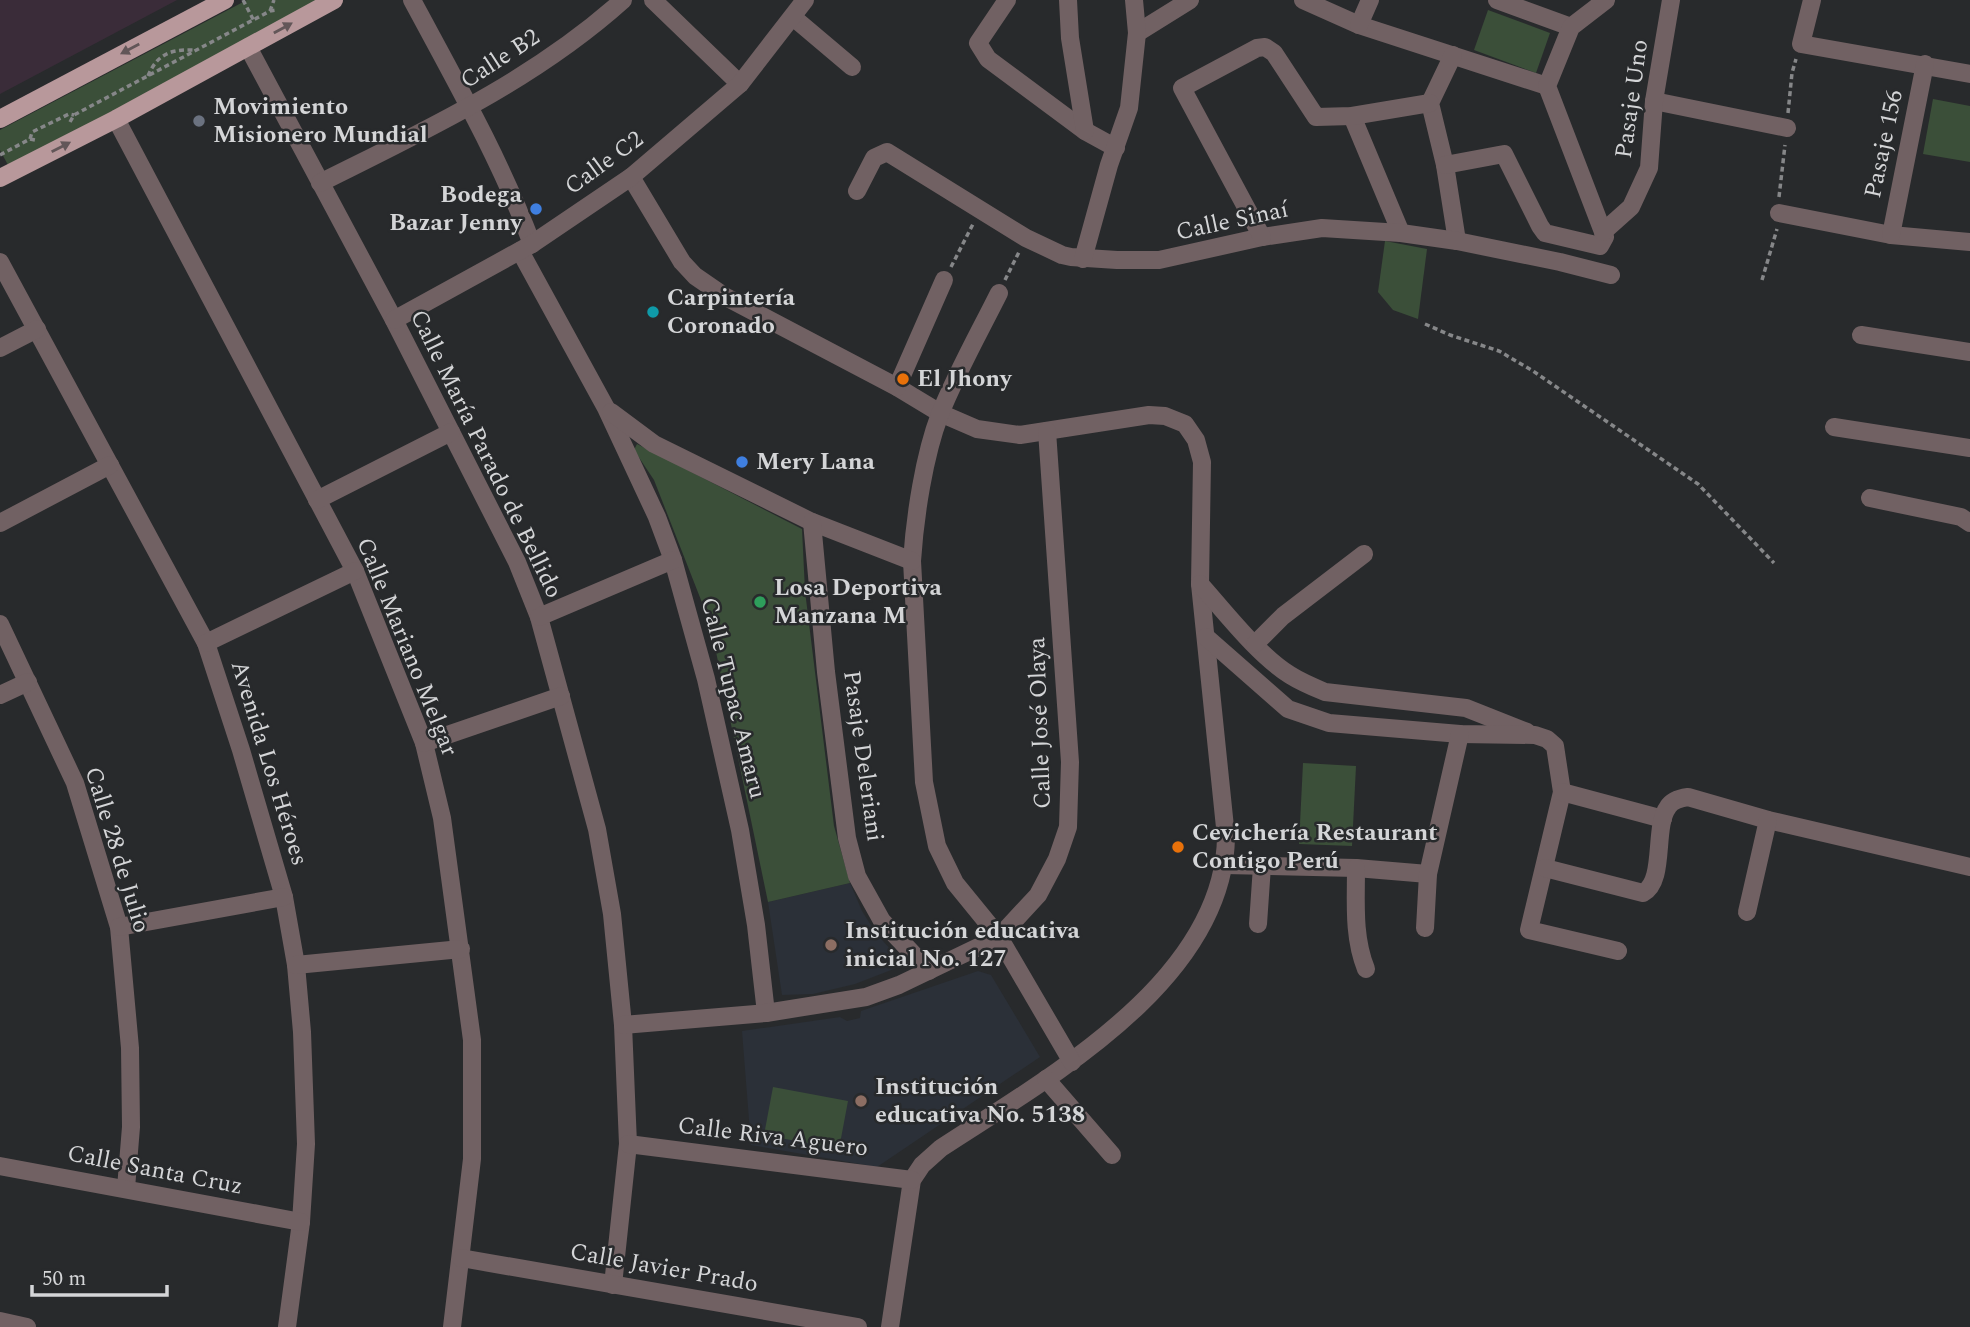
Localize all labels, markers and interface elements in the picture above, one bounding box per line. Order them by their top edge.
street label: Calle B2 [453,20,547,98]
one-way arrow [273,22,293,34]
street label: Pasaje Uno [1606,37,1658,161]
one-way arrow [120,44,140,55]
street label: Pasaje 156 [1855,87,1913,201]
place label: Movimiento Misionero Mundial [213,89,428,153]
marker: Movimiento Misionero Mundial [191,113,207,129]
street label: Calle C2 [557,122,651,204]
one-way arrow [51,141,71,152]
place label: Bodega Bazar Jenny [389,177,524,241]
street label: Calle Sinaí [1172,191,1293,250]
marker: Bodega Bazar Jenny [528,201,544,217]
place label: Carpintería Coronado [667,280,796,344]
street label: Calle María Parado de Bellido [400,303,572,605]
marker: Carpintería Coronado [645,304,661,320]
place label: El Jhony [917,361,1013,397]
marker: El Jhony [895,371,911,387]
place label: Mery Lana [756,444,875,480]
marker: Mery Lana [734,454,750,470]
street label: Calle Mariano Melgar [347,532,467,762]
place label: Losa Deportiva Manzana M [774,570,942,634]
street label: Calle Tupac Amaru [691,594,775,802]
marker: Losa Deportiva Manzana M [752,594,768,610]
street label: Calle José Olaya [1019,636,1061,810]
street label: Avenida Los Héroes [221,656,317,870]
street label: Pasaje Deleriani [833,668,893,844]
street label: Calle 28 de Julio [75,763,159,937]
place label: Cevichería Restaurant Contigo Perú [1192,815,1438,879]
marker: Cevichería Restaurant Contigo Perú [1170,839,1186,855]
place label: Institución educativa inicial No. 127 [845,913,1081,977]
marker: Institución educativa inicial No. 127 [823,937,839,953]
place label: Institución educativa No. 5138 [875,1069,1085,1133]
marker: Institución educativa No. 5138 [853,1093,869,1109]
street label: Calle Riva Aguero [676,1107,870,1167]
street label: Calle Santa Cruz [64,1135,246,1205]
street label: Calle Javier Prado [567,1234,761,1302]
scale bar [32,1254,166,1298]
text: 50 m [42,1263,86,1295]

